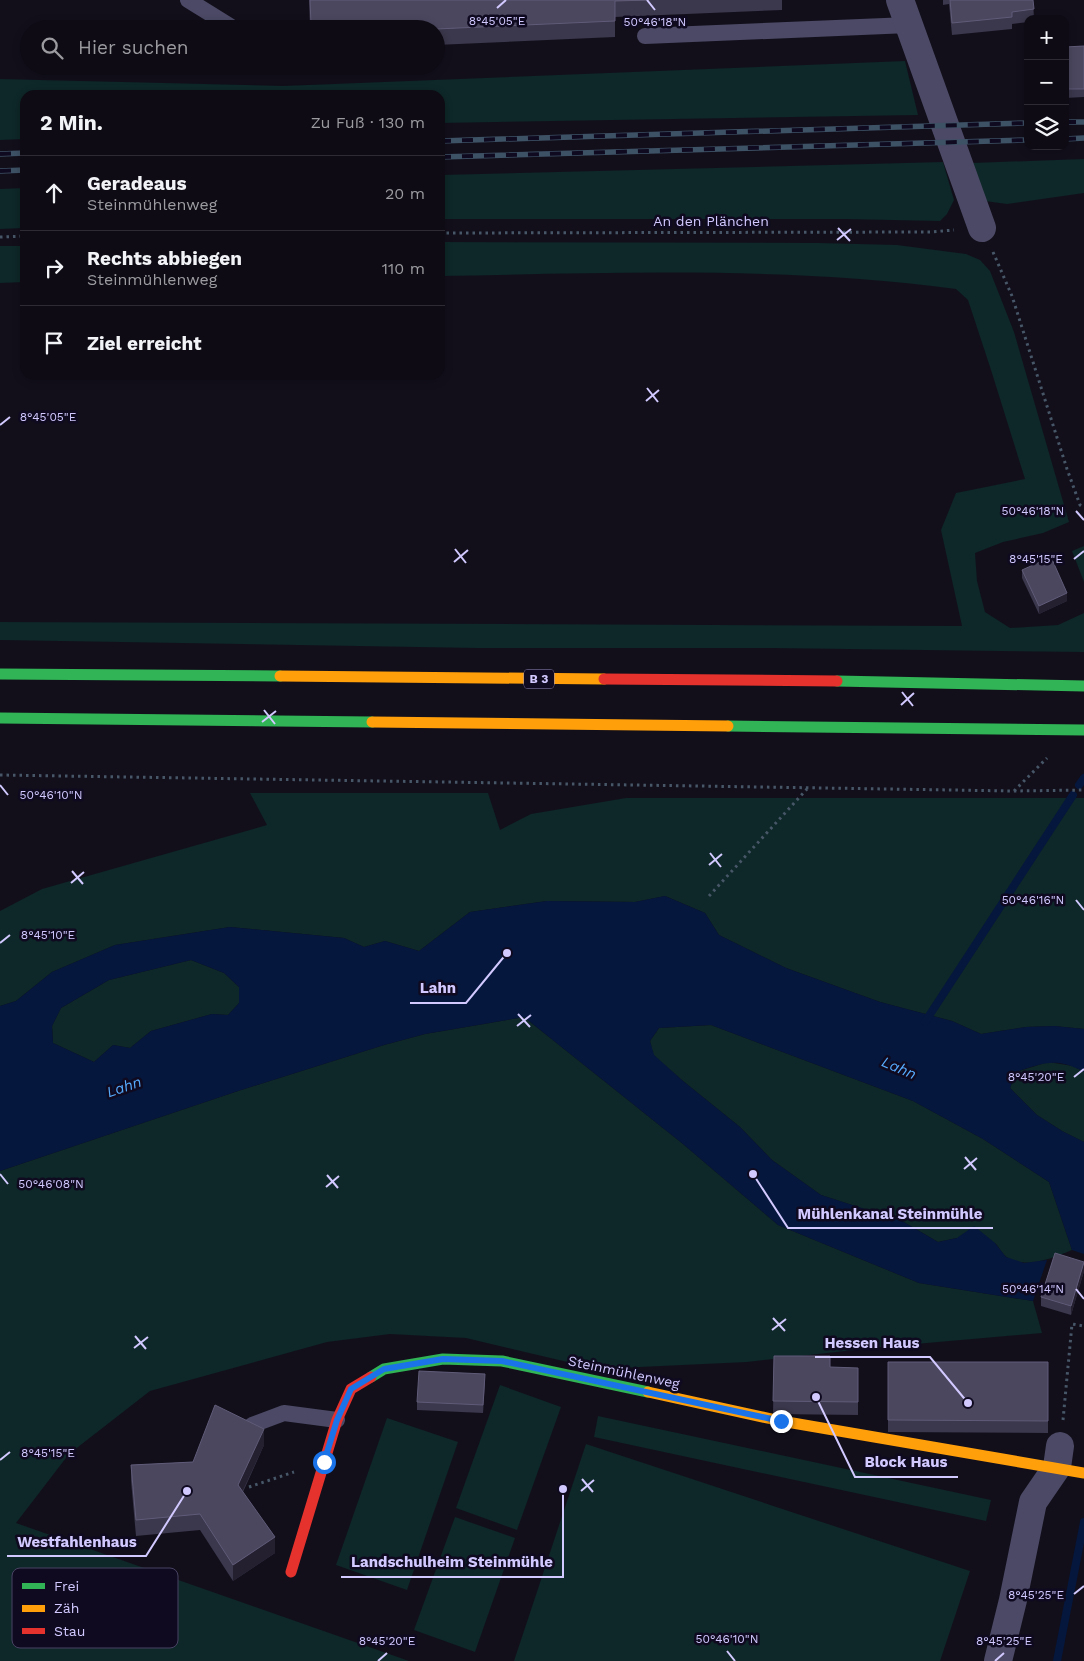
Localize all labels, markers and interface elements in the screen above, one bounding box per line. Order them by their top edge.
text: 8°45'05"E [469,14,526,28]
text: 50°46'18"N [624,15,686,29]
map controls [1024,15,1069,150]
button: + [1024,15,1069,60]
search box [20,20,445,75]
icon: search [38,34,66,62]
text: Hier suchen [78,36,189,59]
button: − [1024,60,1069,105]
button: layers [1024,105,1069,150]
text: 2 Min. [40,110,103,135]
text: Zu Fuß · 130 m [311,113,425,132]
text: Geradeaus [87,172,187,195]
icon: ahead [40,179,68,207]
text: 20 m [385,184,425,203]
text: Steinmühlenweg [87,195,217,214]
street label: An den Plänchen [653,213,769,229]
text: Rechts abbiegen [87,247,242,270]
icon: right [40,254,68,282]
text: 110 m [382,259,425,278]
text: Steinmühlenweg [87,270,217,289]
icon: arrive [40,329,68,357]
text: Ziel erreicht [87,332,202,355]
text: 8°45'05"E [20,410,77,424]
text: 50°46'18"N [1002,504,1064,518]
text: 8°45'15"E [1009,552,1063,566]
road number: B 3 [524,670,554,689]
text: 50°46'10"N [20,788,82,802]
text: 50°46'16"N [1002,893,1064,907]
text: 8°45'10"E [21,928,76,942]
callout: Lahn [410,973,466,1003]
text: Lahn [420,979,456,997]
water label: Lahn [879,1053,919,1083]
text: 8°45'20"E [1008,1070,1065,1084]
water label: Lahn [104,1073,144,1101]
text: 50°46'08"N [18,1177,84,1191]
callout: Mühlenkanal Steinmühle [788,1198,993,1228]
text: Mühlenkanal Steinmühle [798,1205,983,1223]
text: 50°46'14"N [1002,1282,1064,1296]
callout: Hessen Haus [815,1327,930,1357]
text: Hessen Haus [824,1334,920,1352]
street label: Steinmühlenweg [567,1352,682,1392]
route end [770,1410,793,1433]
text: 8°45'15"E [21,1446,75,1460]
callout: Block Haus [855,1447,958,1477]
route start [313,1451,336,1474]
text: Block Haus [864,1453,948,1471]
callout: Westfahlenhaus [7,1526,146,1556]
text: Westfahlenhaus [17,1533,137,1551]
callout: Landschulheim Steinmühle [341,1547,563,1577]
text: Landschulheim Steinmühle [351,1553,553,1571]
legend [12,1568,178,1648]
text: Frei [54,1578,79,1594]
text: 8°45'25"E [1008,1588,1064,1602]
text: Zäh [54,1600,79,1616]
text: Stau [54,1623,85,1639]
text: 50°46'10"N [696,1632,758,1646]
text: 8°45'20"E [359,1634,416,1648]
text: 8°45'25"E [976,1634,1032,1648]

